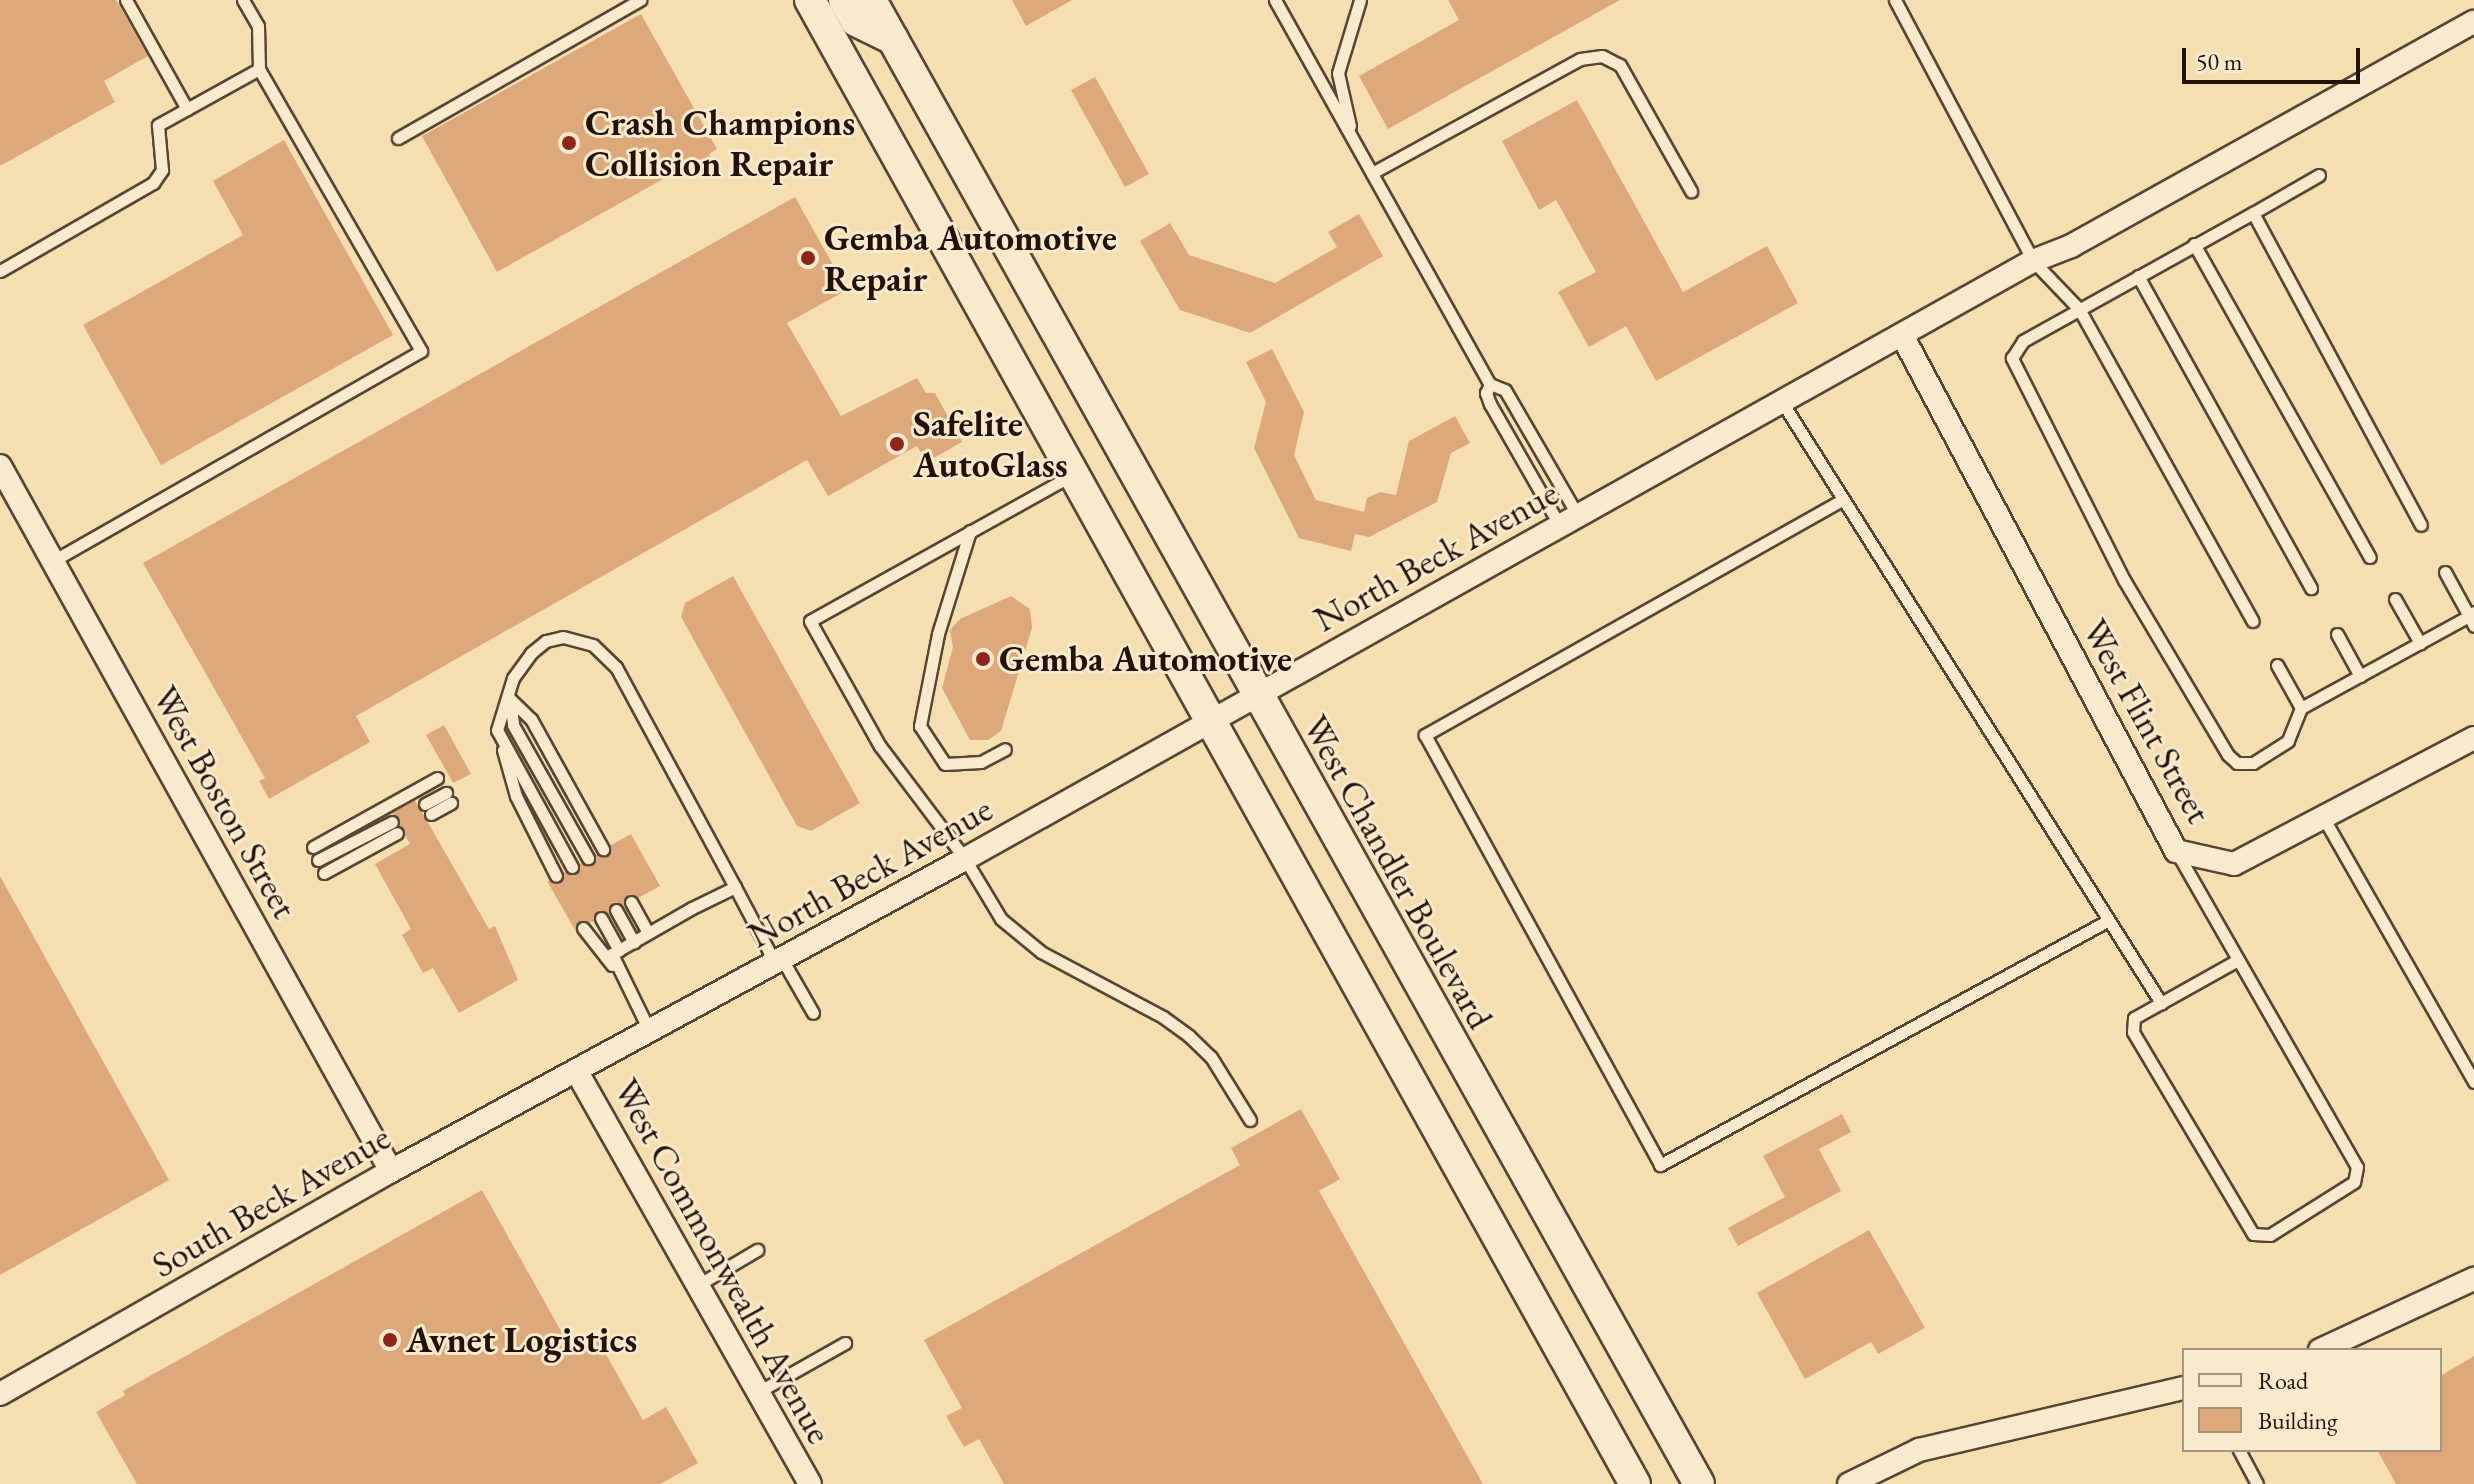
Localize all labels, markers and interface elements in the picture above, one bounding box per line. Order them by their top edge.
scale bar [2186,32,2364,82]
text: 50 m [2196,46,2243,77]
place label: Crash Champions Collision Repair [585,100,855,185]
marker: Crash Champions Collision Repair [560,134,578,152]
place label: Gemba Automotive Repair [824,215,1117,300]
marker: Gemba Automotive Repair [799,249,817,267]
place label: Safelite AutoGlass [913,401,1068,486]
marker: Safelite AutoGlass [888,435,906,453]
street label: North Beck Avenue [1306,471,1566,641]
street label: West Flint Street [2073,612,2221,830]
place label: Gemba Automotive [999,637,1292,681]
marker: Gemba Automotive [974,650,992,668]
street label: West Boston Street [143,678,307,926]
street label: West Chandler Boulevard [1294,708,1502,1036]
street label: North Beck Avenue [740,787,1000,957]
street label: West Commonwealth Avenue [605,1071,841,1451]
street label: South Beck Avenue [144,1115,398,1287]
place label: Avnet Logistics [406,1318,637,1362]
marker: Avnet Logistics [381,1331,399,1349]
legend [2182,1348,2442,1452]
text: Road [2258,1365,2308,1396]
text: Building [2258,1405,2338,1436]

